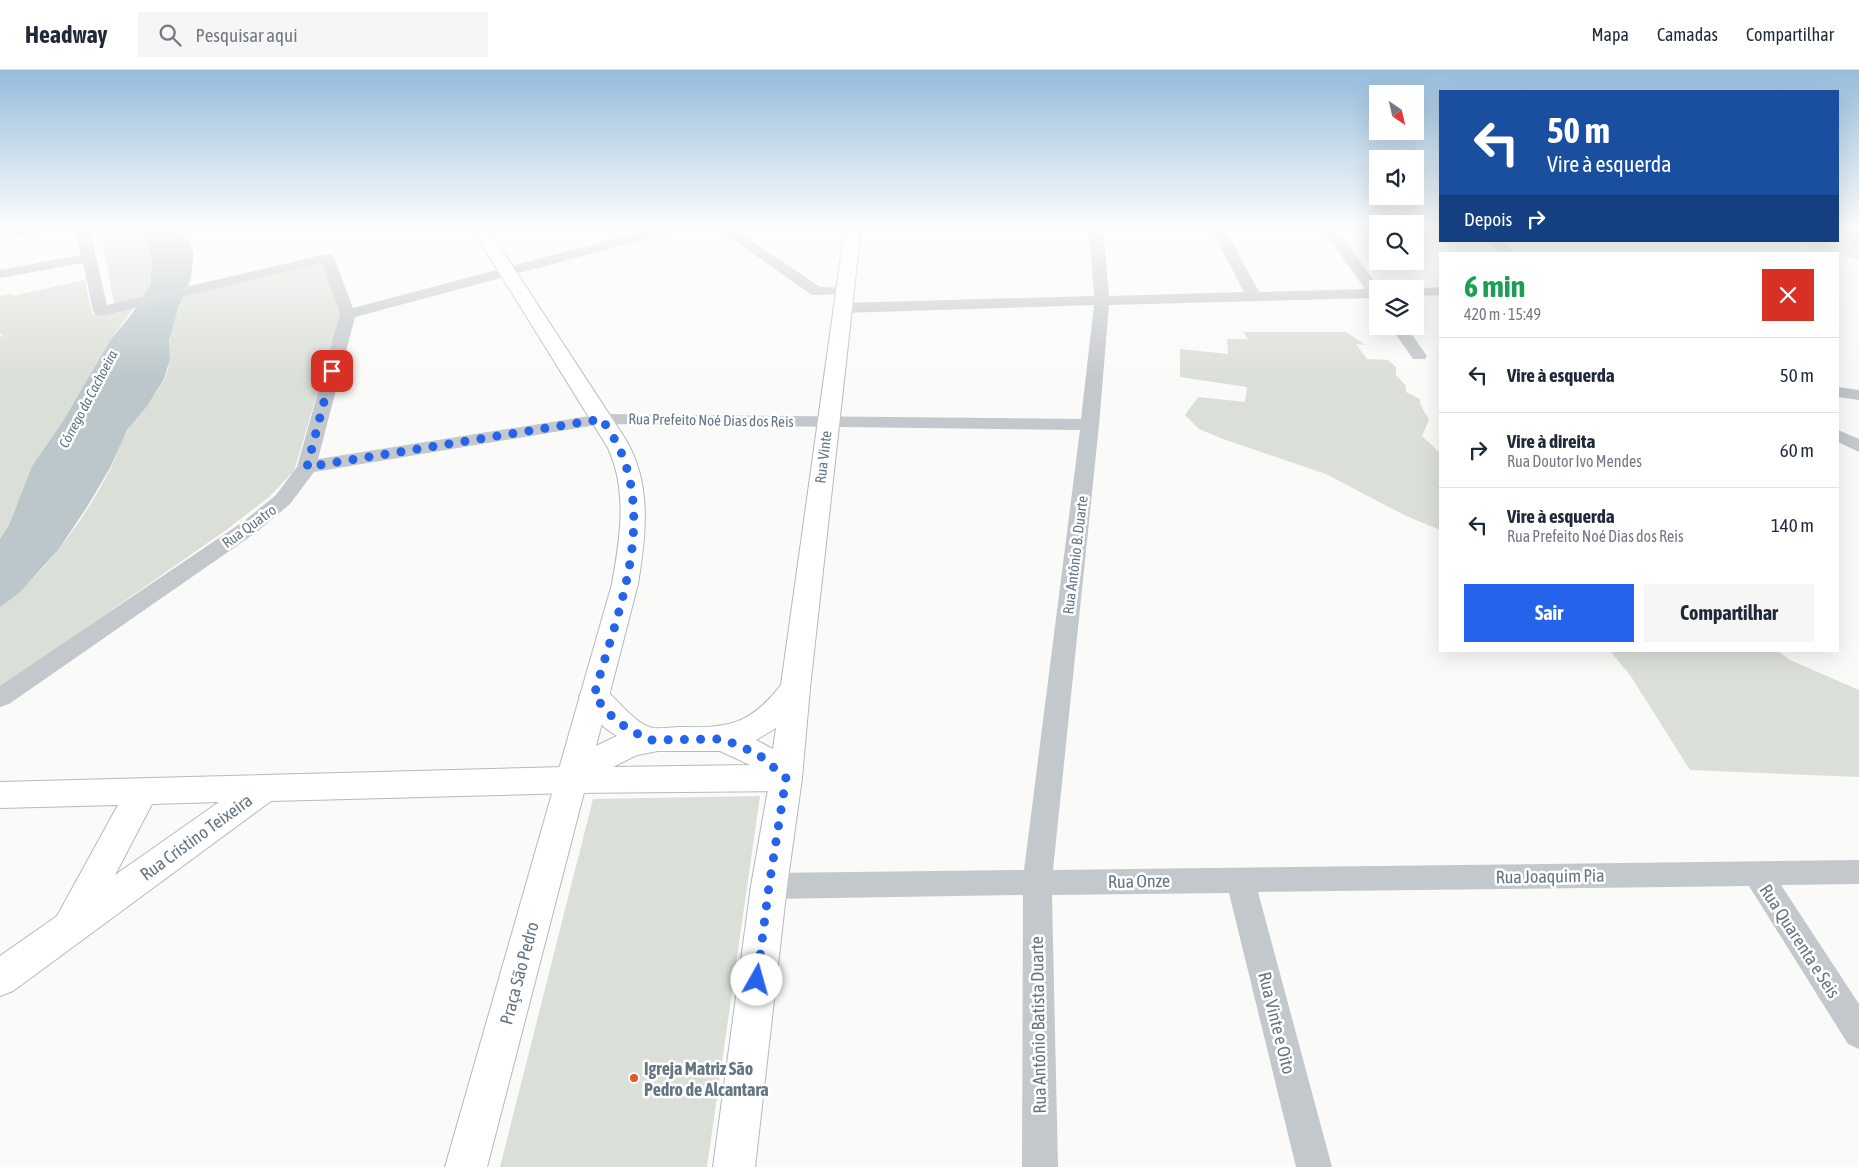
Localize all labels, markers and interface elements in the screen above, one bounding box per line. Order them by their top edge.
search box [138,12,488,57]
text: Headway [25,21,108,48]
icon: search [156,21,184,49]
text: Pesquisar aqui [196,24,298,46]
text: Mapa [1592,24,1629,45]
text: Camadas [1657,24,1718,45]
text: Compartilhar [1746,24,1834,45]
north arrow [1369,85,1424,140]
map controls [1369,85,1424,335]
icon: left [1464,110,1529,175]
text: 50 m [1547,110,1610,150]
button: sound [1369,150,1424,205]
text: Vire à esquerda [1547,151,1672,177]
icon: right [1522,205,1550,233]
text: Depois [1464,208,1512,230]
button: search [1369,215,1424,270]
text: 6 min [1464,269,1525,303]
button: close [1762,269,1814,321]
button: layers [1369,280,1424,335]
text: 420 m · 15:49 [1464,305,1541,323]
water label: Córrego da Cachoeira [56,347,121,450]
pin [311,350,353,392]
icon: arrive [318,357,346,385]
icon: left [1464,361,1492,389]
text: Vire à esquerda [1507,364,1615,386]
text: 50 m [1780,364,1814,386]
street label: Rua Prefeito Noé Dias dos Reis [628,410,794,430]
street label: Rua Vinte [811,430,835,484]
text: Vire à direita [1507,430,1595,452]
icon: right [1464,436,1492,464]
text: 60 m [1780,439,1814,461]
text: Rua Doutor Ivo Mendes [1507,452,1642,470]
street label: Rua Antônio B. Duarte [1059,495,1091,615]
street label: Rua Quatro [219,501,279,551]
text: Vire à esquerda [1507,505,1615,527]
icon: left [1464,511,1492,539]
text: 140 m [1771,514,1814,536]
text: Rua Prefeito Noé Dias dos Reis [1507,527,1684,545]
button: Sair [1464,584,1634,642]
button: Compartilhar [1644,584,1814,642]
street label: Rua Cristino Teixeira [136,789,256,885]
street label: Rua Joaquim Pia [1495,865,1605,887]
street label: Rua Onze [1108,870,1170,892]
street label: Rua Quarenta e Seis [1755,880,1845,1002]
street label: Praça São Pedro [495,919,543,1027]
street label: Rua Antônio Batista Duarte [1026,936,1050,1114]
position arrow [730,953,782,1005]
street label: Rua Vinte e Oito [1254,970,1300,1076]
place label: Igreja Matriz São Pedro de Alcantara [644,1058,769,1100]
marker: Igreja Matriz São Pedro de Alcantara [628,1072,640,1084]

